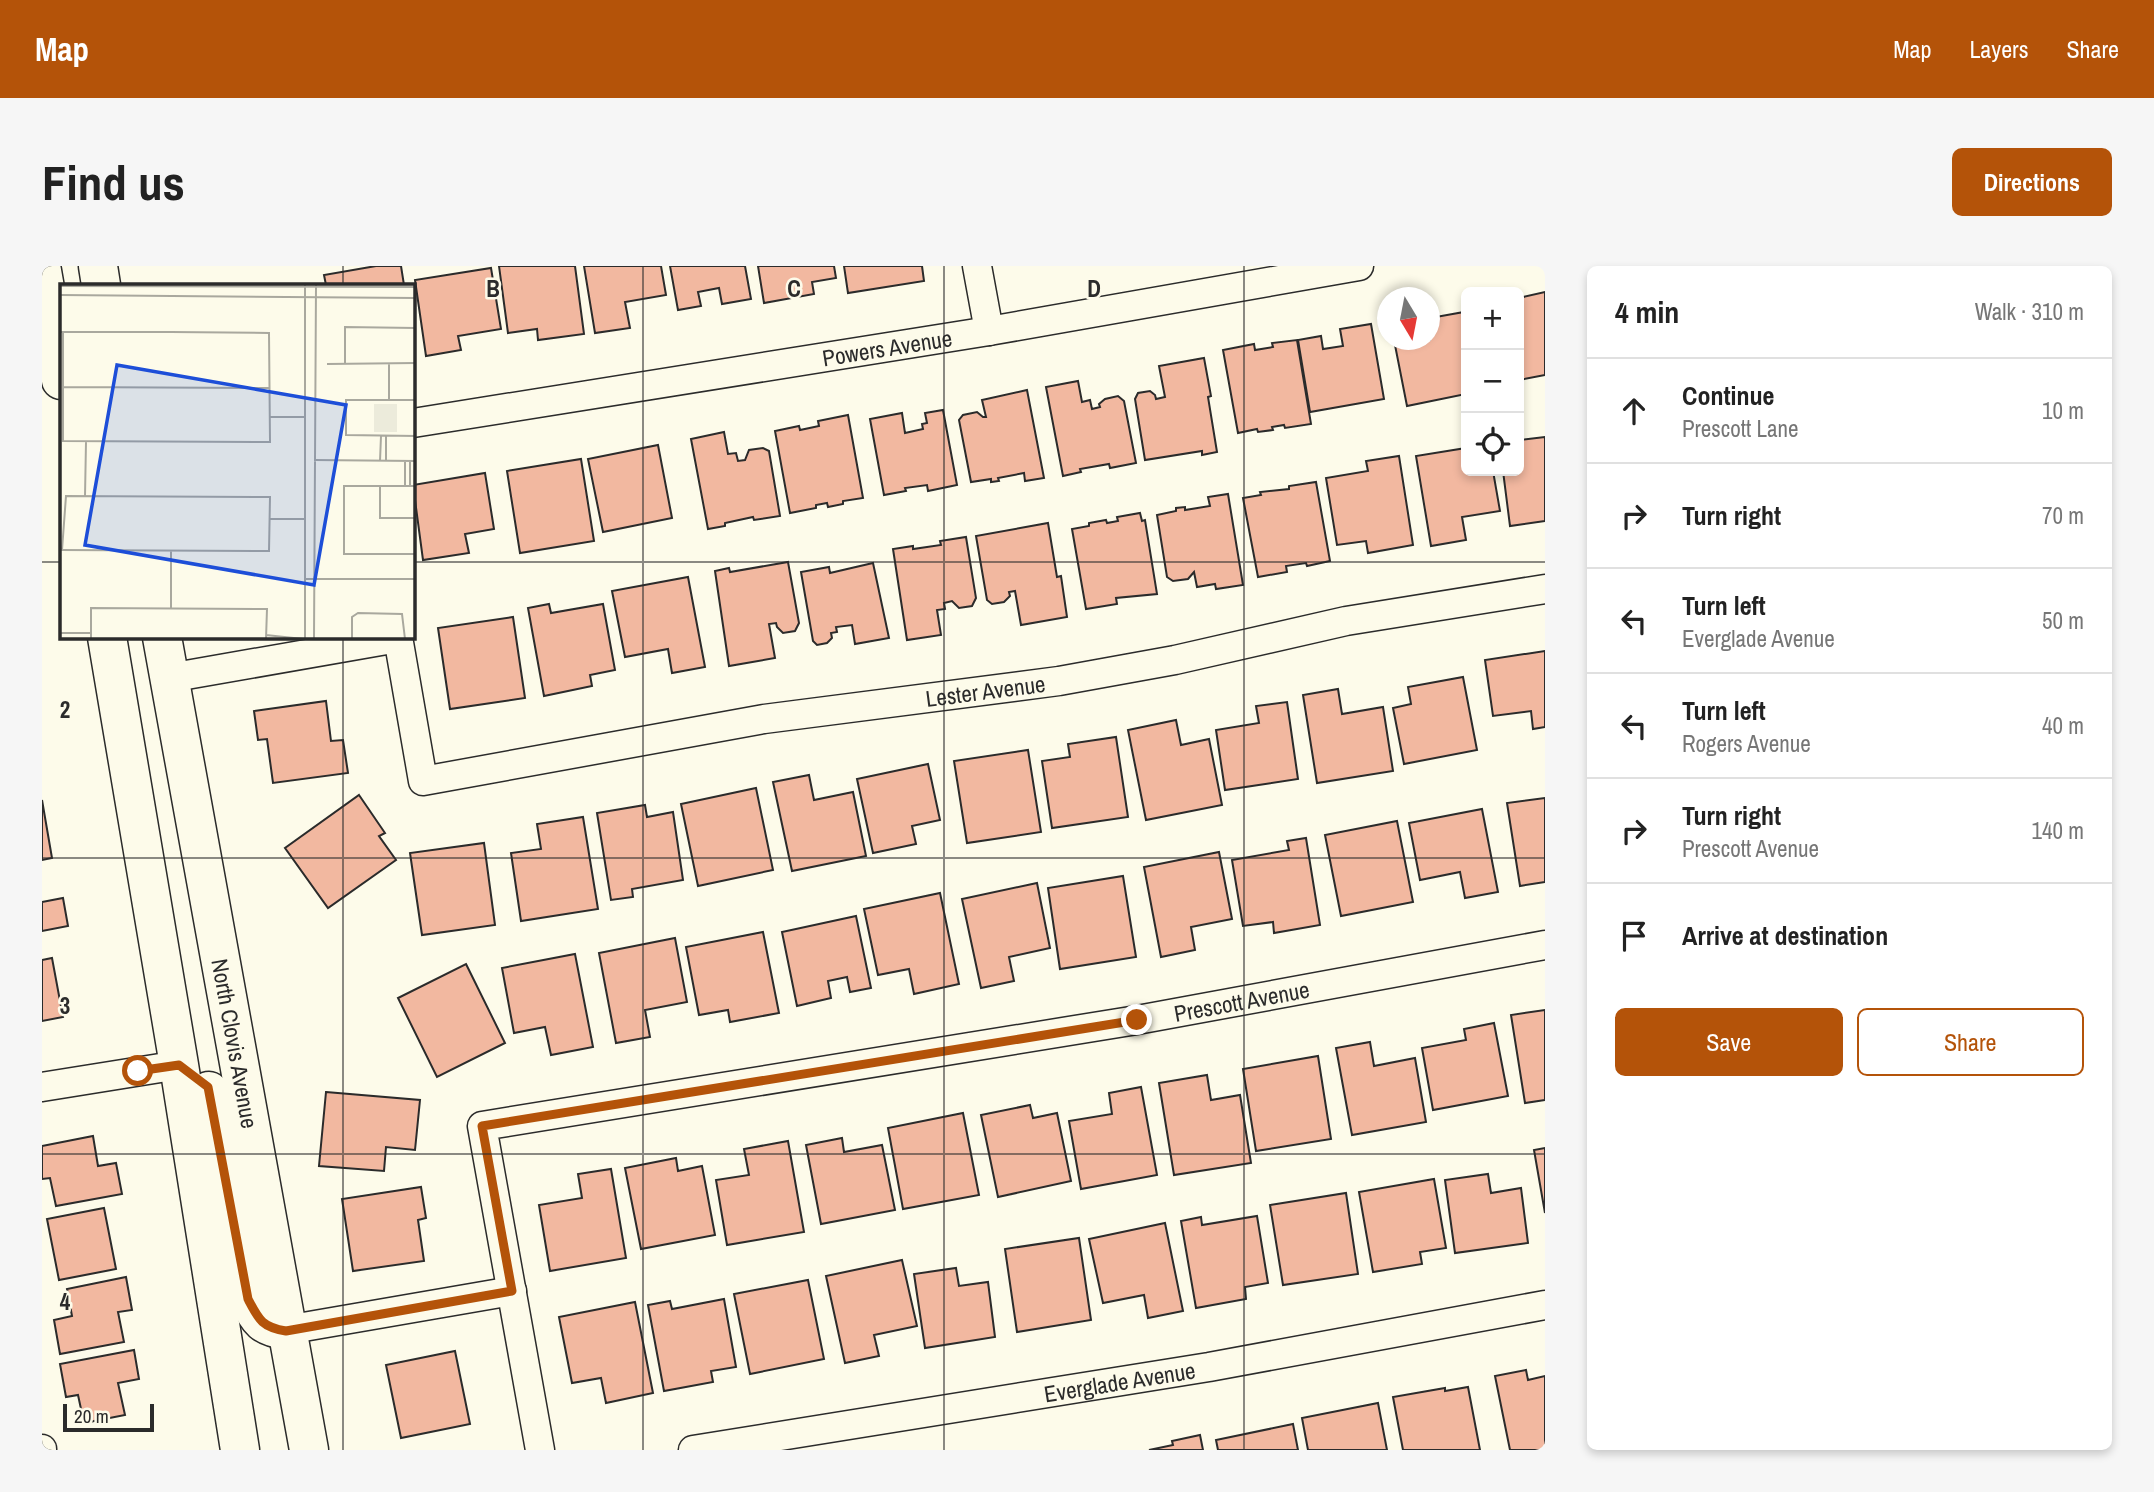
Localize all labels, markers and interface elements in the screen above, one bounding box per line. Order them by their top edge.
text: Map [35,27,89,71]
text: Map [1893,33,1931,65]
text: Layers [1969,33,2028,65]
text: Share [2066,33,2119,65]
button: Directions [1952,148,2112,216]
text: Find us [42,149,185,215]
text: B [486,273,500,304]
text: C [787,273,801,304]
text: D [1087,273,1101,304]
inset map [60,284,415,639]
north arrow [1377,287,1440,350]
map controls [1461,287,1524,476]
button: + [1461,287,1524,350]
text: 4 min [1615,292,1679,332]
text: Walk · 310 m [1975,296,2084,327]
street label: Powers Avenue [820,322,954,373]
button: − [1461,350,1524,413]
text: Continue [1682,378,1774,413]
icon: ahead [1615,392,1653,430]
text: 10 m [2042,395,2084,426]
button: locate [1461,413,1524,476]
text: Prescott Lane [1682,413,1798,444]
icon: right [1615,497,1653,535]
text: Turn right [1682,498,1781,533]
text: 70 m [2042,500,2084,531]
text: Turn left [1682,588,1766,623]
icon: left [1615,602,1653,640]
text: 50 m [2042,605,2084,636]
text: Everglade Avenue [1682,623,1835,654]
street label: Lester Avenue [924,667,1047,714]
text: Turn left [1682,693,1766,728]
text: 2 [60,694,70,725]
icon: left [1615,707,1653,745]
text: 40 m [2042,710,2084,741]
text: Rogers Avenue [1682,728,1811,759]
text: Turn right [1682,798,1781,833]
icon: right [1615,812,1653,850]
text: 140 m [2032,815,2084,846]
text: Prescott Avenue [1682,833,1819,864]
icon: arrive [1615,917,1653,955]
text: Arrive at destination [1682,918,1888,953]
street label: North Clovis Avenue [205,956,266,1131]
street label: Prescott Avenue [1171,973,1312,1028]
text: 3 [60,990,70,1021]
route end [1121,1004,1152,1035]
button: Save [1615,1008,1843,1076]
button: Share [1857,1008,2084,1076]
route start [122,1055,153,1086]
text: 4 [60,1286,71,1317]
street label: Everglade Avenue [1042,1354,1197,1409]
scale bar [63,1401,154,1433]
text: 20 m [74,1403,109,1429]

